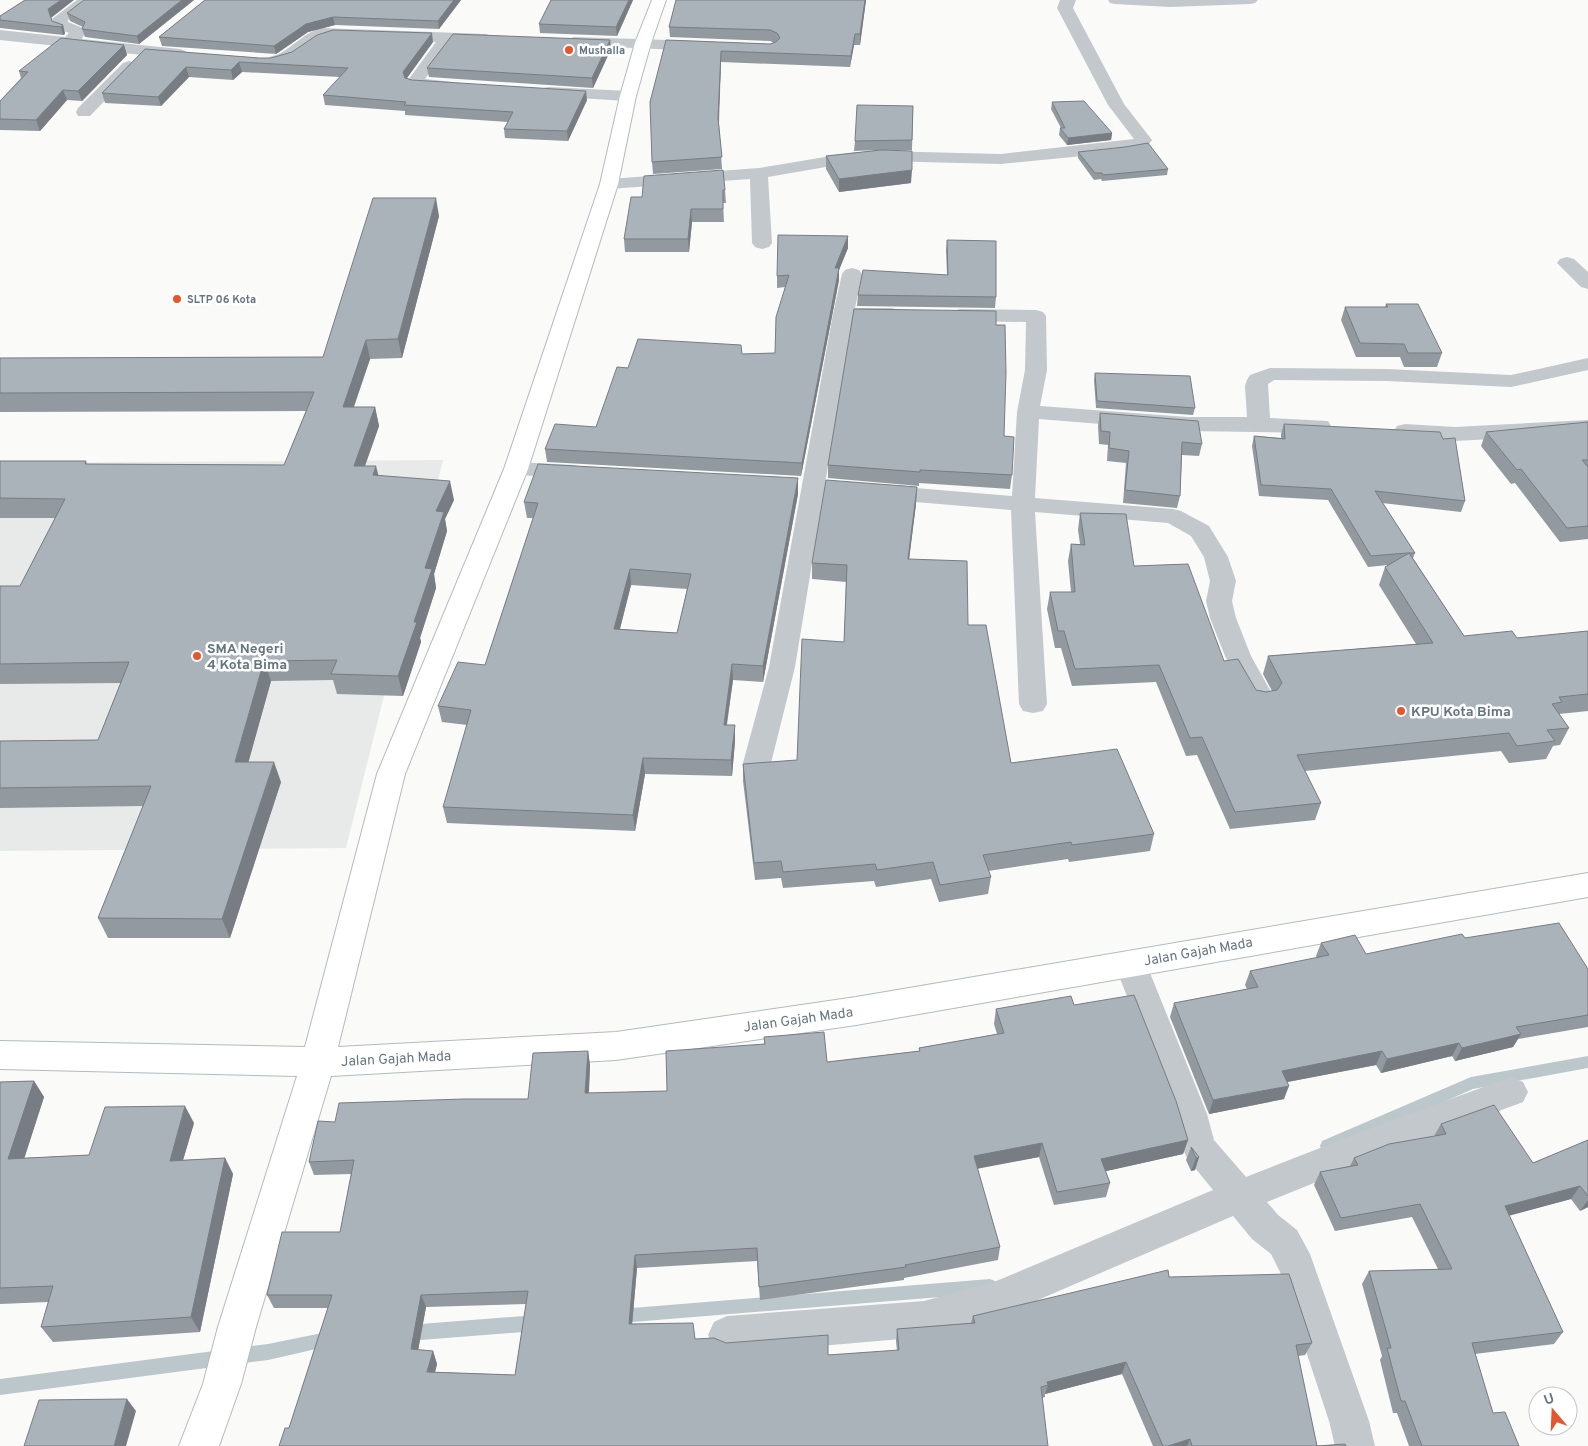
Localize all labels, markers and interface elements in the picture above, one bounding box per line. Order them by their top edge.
marker: Mushalla [563,44,575,56]
place label: Mushalla [579,44,625,58]
marker: SLTP 06 Kota [171,293,183,305]
place label: SLTP 06 Kota [187,293,256,307]
place label: SMA Negeri 4 Kota Bima [207,641,287,674]
marker: SMA Negeri 4 Kota Bima [191,650,203,662]
place label: KPU Kota Bima [1411,704,1511,721]
marker: KPU Kota Bima [1395,705,1407,717]
street label: Jalan Gajah Mada [1142,935,1254,970]
street label: Jalan Gajah Mada [742,1004,854,1037]
street label: Jalan Gajah Mada [340,1048,452,1071]
north arrow [1528,1386,1578,1436]
text: U [1542,1390,1557,1410]

